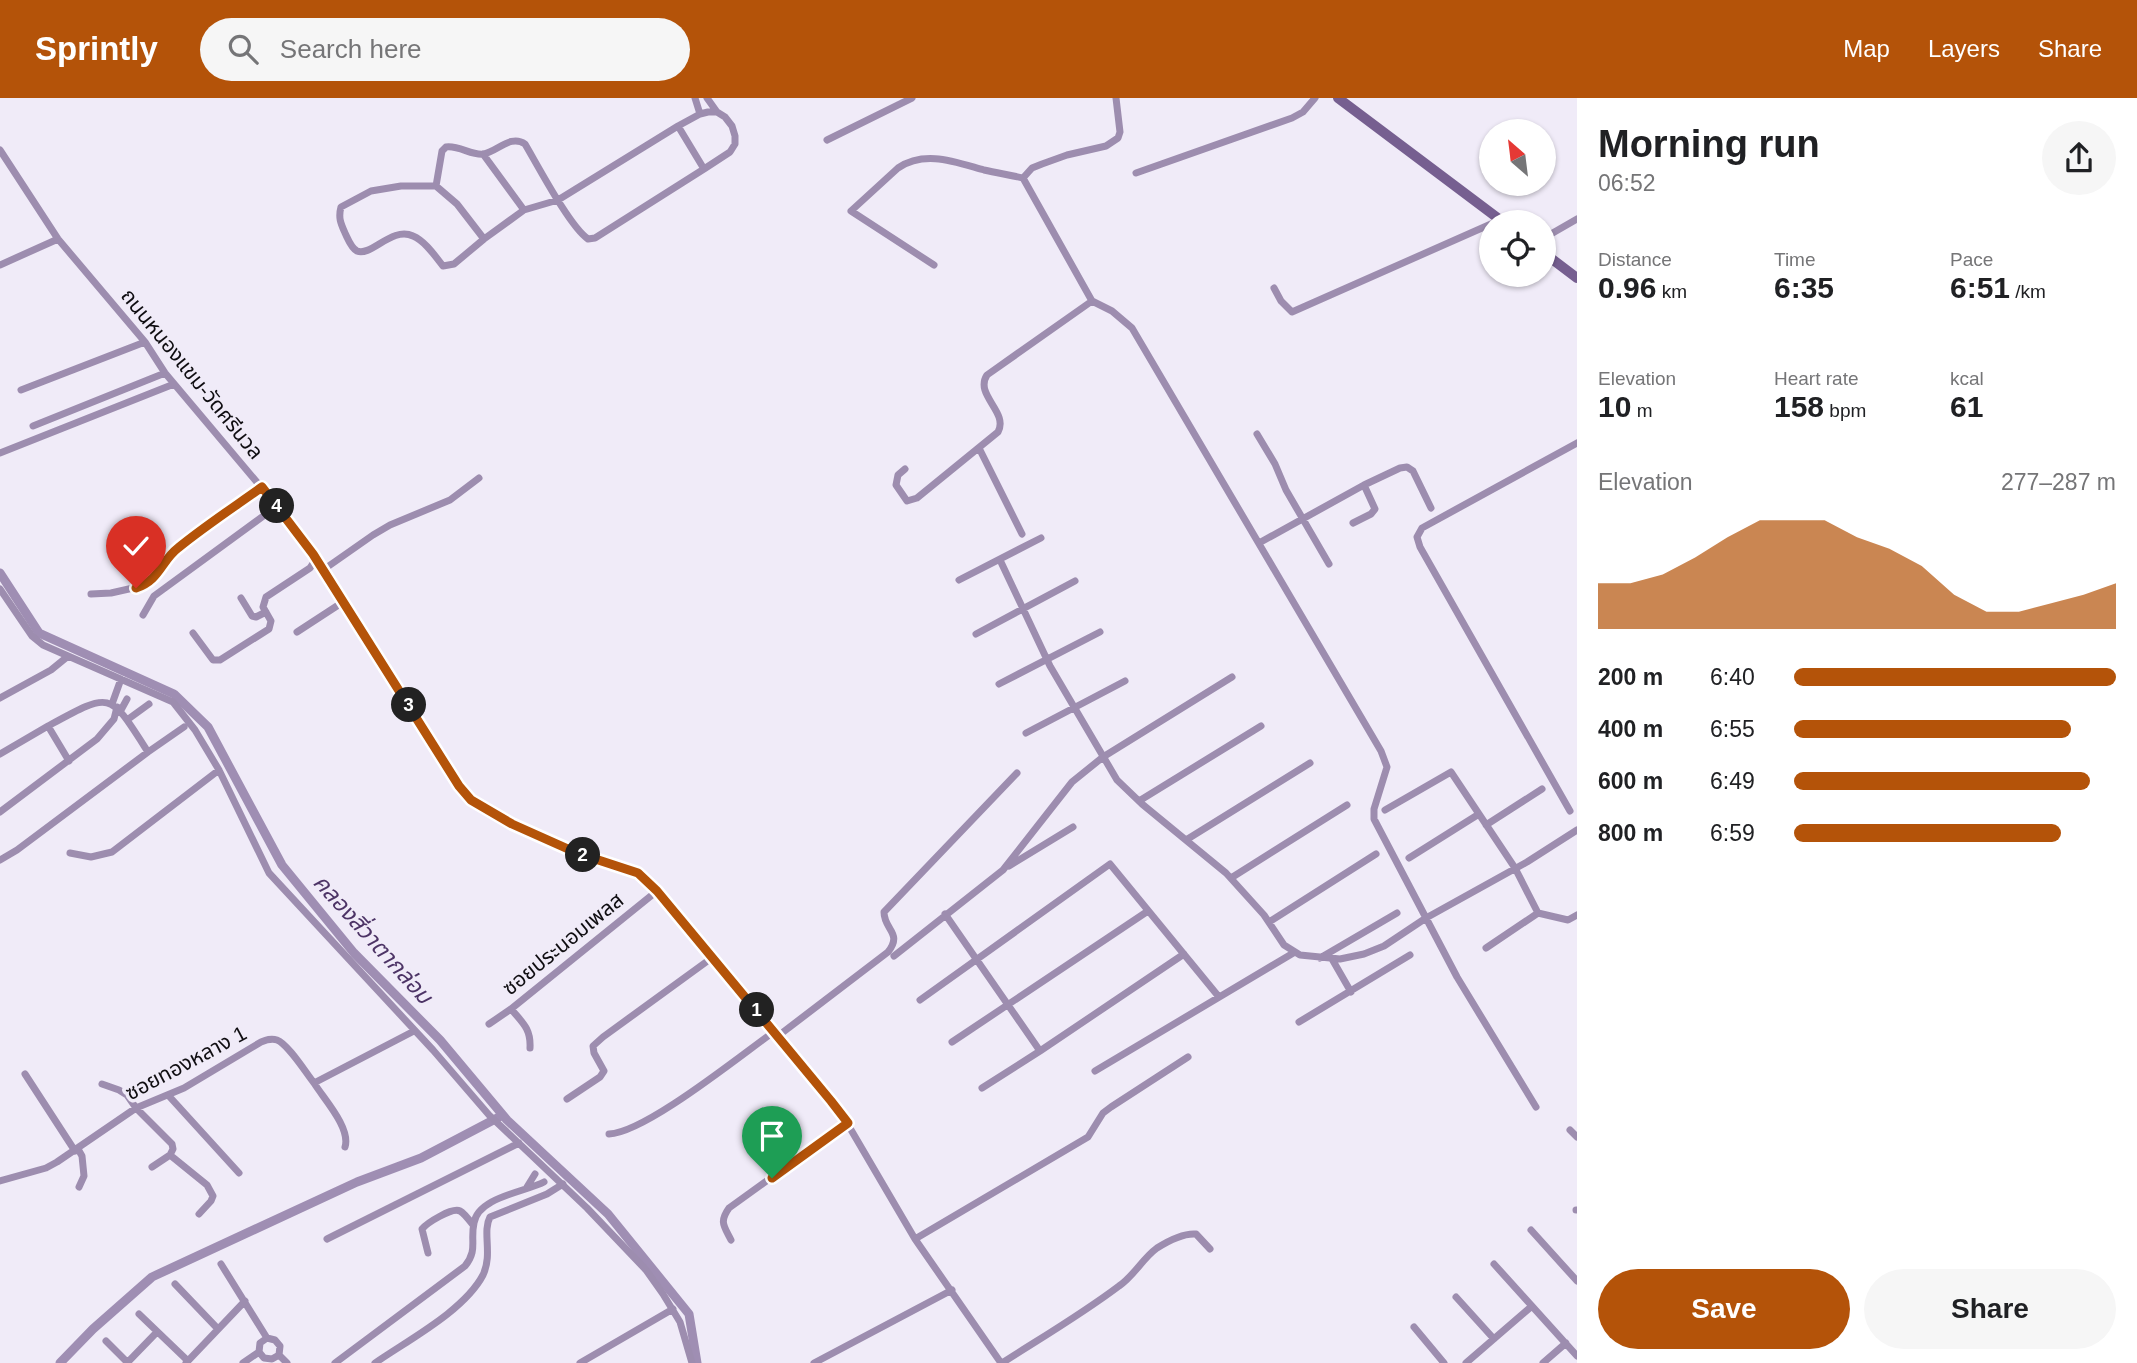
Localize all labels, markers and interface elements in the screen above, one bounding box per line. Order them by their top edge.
search box [200,18,690,81]
text: Sprintly [35,30,158,67]
icon: search [224,30,262,68]
text: Search here [280,34,422,64]
text: Map [1843,35,1890,62]
text: Layers [1928,35,2000,62]
text: Share [2038,35,2102,62]
north arrow [1479,119,1556,196]
map controls [1479,119,1556,287]
button: share [2042,121,2116,195]
text: Morning run [1598,123,1820,165]
text: 06:52 [1598,170,1656,196]
button: locate [1479,210,1556,287]
text: Distance [1598,249,1672,270]
text: Time [1774,249,1816,270]
text: Pace [1950,249,1993,270]
text: 0.96 [1598,271,1656,304]
text: 6:35 [1774,271,1834,304]
text: 6:51 [1950,271,2010,304]
text: km [1656,281,1687,302]
text: /km [2010,281,2046,302]
street label: ถนนหนองแขม-วัดศรีนวล [117,284,268,463]
text: Elevation [1598,368,1676,389]
text: Heart rate [1774,368,1858,389]
text: kcal [1950,368,1984,389]
text: 10 [1598,390,1631,423]
text: 158 [1774,390,1824,423]
text: 61 [1950,390,1983,423]
text: m [1631,400,1652,421]
text: bpm [1824,400,1866,421]
text: Elevation [1598,469,1693,495]
text: 277–287 m [2001,469,2116,495]
pin: 4 [260,488,294,524]
text: 4 [271,495,282,516]
pin [106,516,166,588]
icon: check [117,527,155,565]
text: 200 m [1598,664,1663,690]
text: 6:40 [1710,664,1755,690]
pin: 3 [392,688,426,722]
text: 3 [403,694,414,715]
text: 400 m [1598,716,1663,742]
text: 6:55 [1710,716,1755,742]
text: 600 m [1598,768,1663,794]
text: 6:49 [1710,768,1755,794]
text: 800 m [1598,820,1663,846]
text: 6:59 [1710,820,1755,846]
pin: 2 [566,838,600,872]
text: 2 [577,844,588,865]
water label: คลองสี่วาตากล่อม [308,867,441,1010]
street label: ซอยประนอมเพลส [498,888,628,999]
pin: 1 [740,992,774,1028]
text: 1 [751,999,762,1020]
street label: ซอยทองหลาง 1 [121,1021,250,1104]
pin [742,1106,802,1178]
icon: arrive [753,1117,791,1155]
button: Save [1598,1269,1850,1349]
button: Share [1864,1269,2116,1349]

